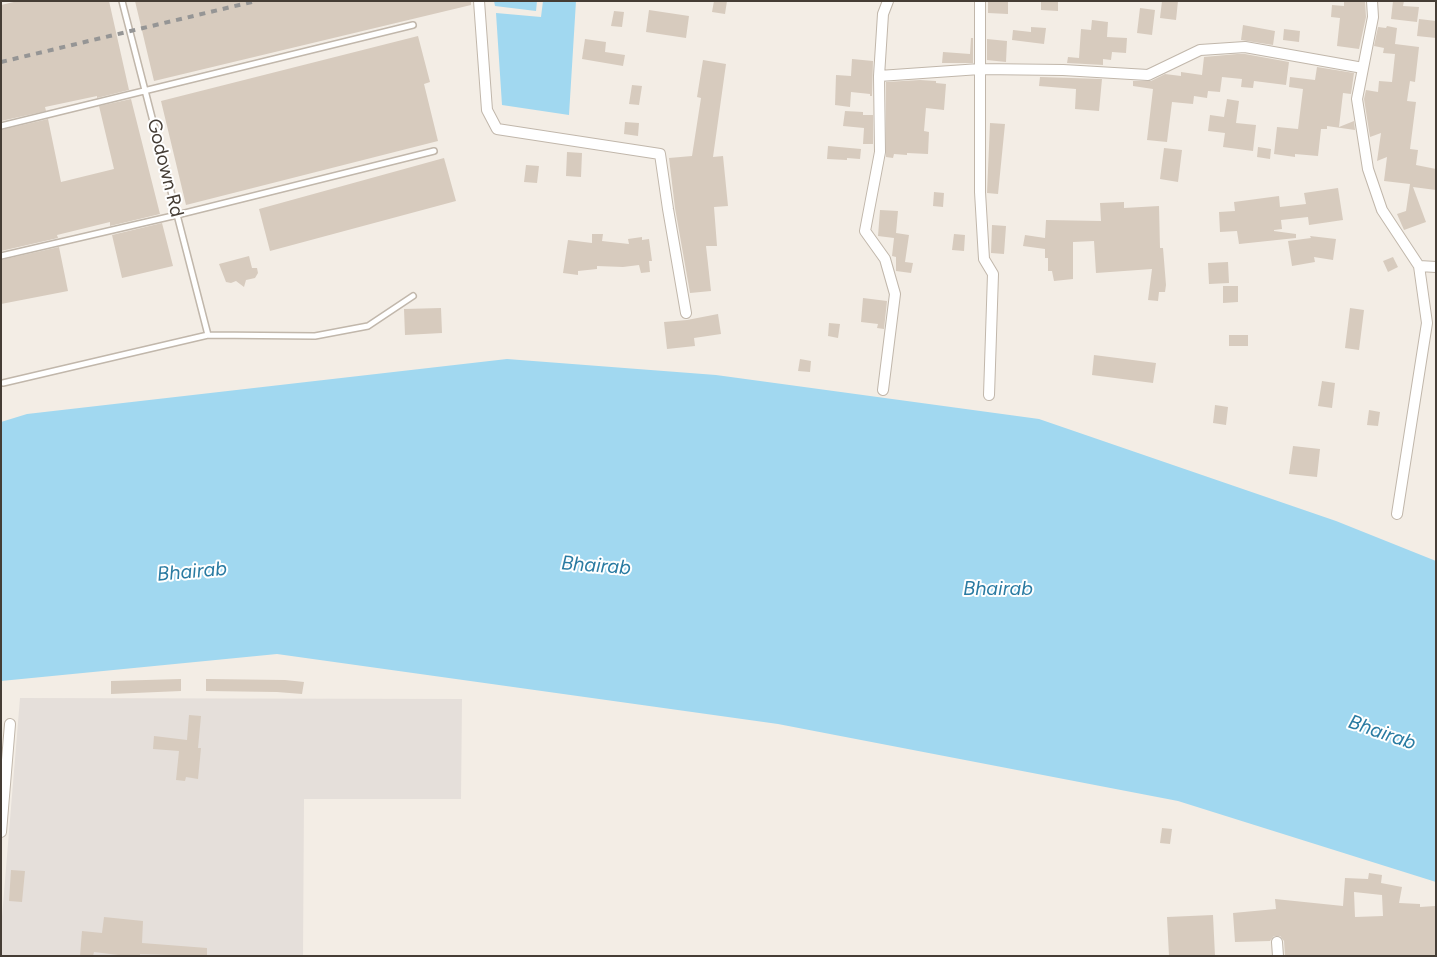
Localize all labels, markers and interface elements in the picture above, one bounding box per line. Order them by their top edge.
street label: Godown Rd [142,116,188,220]
water label: Bhairab [560,552,632,580]
water label: Bhairab [156,557,228,587]
water label: Bhairab [963,577,1033,601]
water label: Bhairab [1345,710,1419,756]

